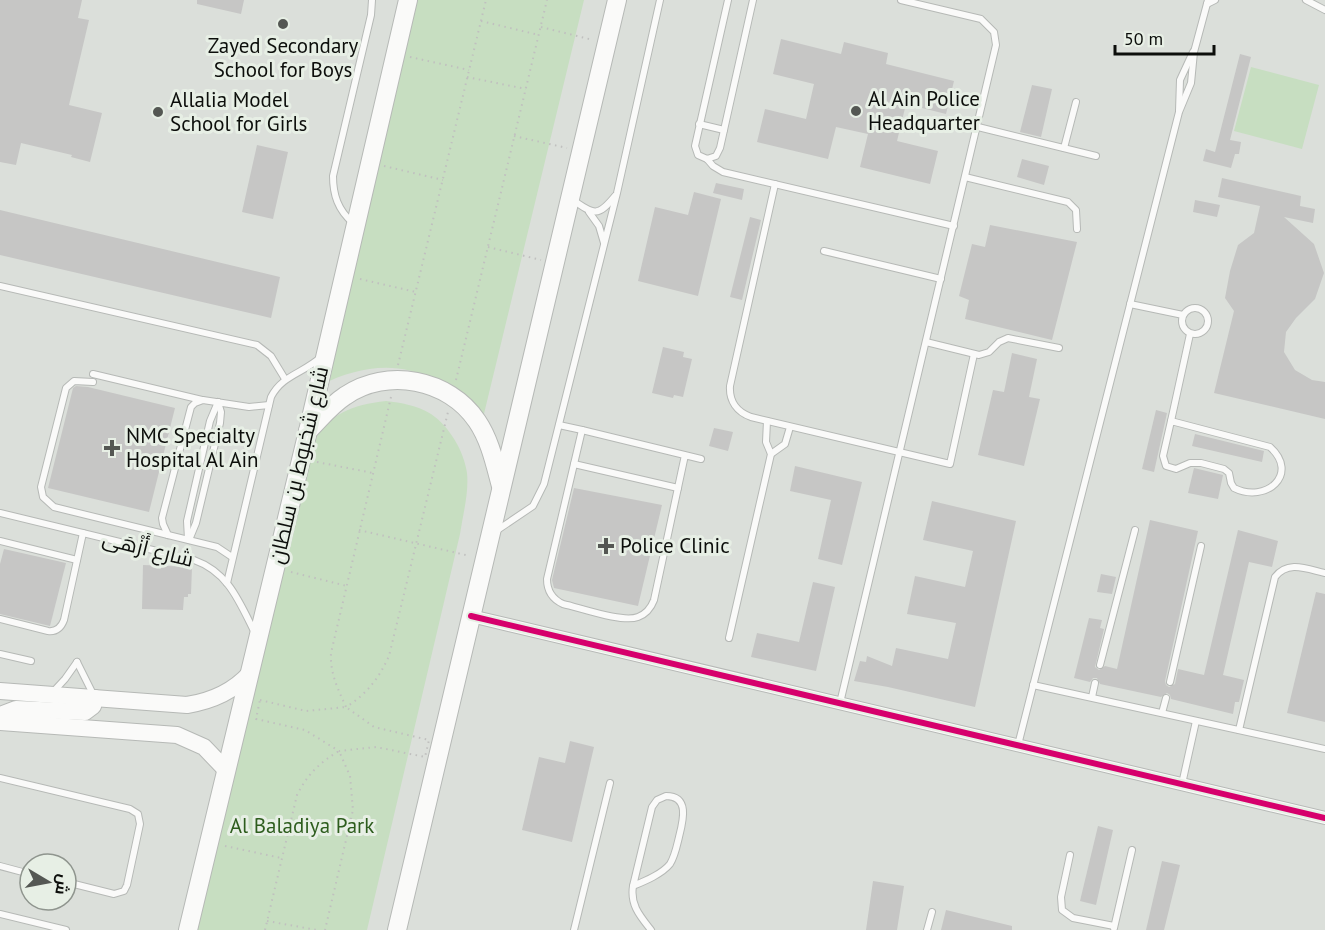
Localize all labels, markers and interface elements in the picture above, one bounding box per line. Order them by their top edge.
marker: Zayed Secondary School for Boys [276,17,290,31]
scale bar [1115,18,1214,56]
text: 50 m [1124,27,1163,50]
place label: Zayed Secondary School for Boys [208,32,358,83]
place label: Al Ain Police Headquarter [868,85,980,136]
place label: Allalia Model School for Girls [170,86,307,137]
marker: Al Ain Police Headquarter [849,104,863,118]
marker: Allalia Model School for Girls [151,105,165,119]
street label: شارع شخبوط بن سلطان [263,363,335,567]
place label: NMC Specialty Hospital Al Ain [126,422,259,473]
marker: NMC Specialty Hospital Al Ain [103,439,121,457]
street label: شارع أَزْهَى [100,523,197,574]
place label: Police Clinic [620,532,730,559]
marker: Police Clinic [597,537,615,555]
park label: Al Baladiya Park [230,812,374,839]
north arrow [18,852,78,912]
text: ش [51,873,74,896]

